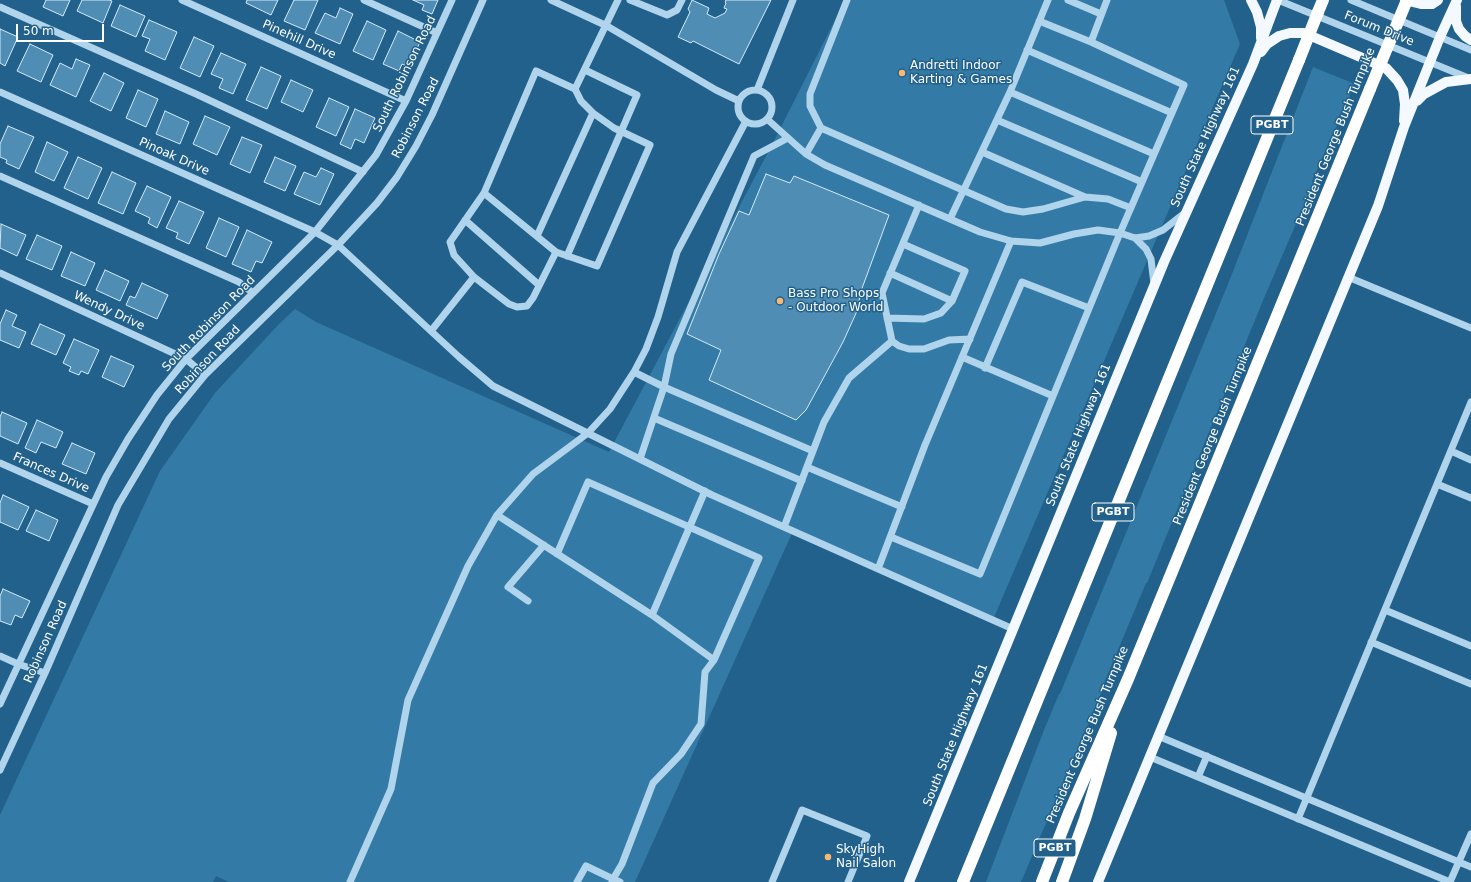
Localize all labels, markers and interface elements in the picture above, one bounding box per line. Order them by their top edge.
street label: Forum Drive [1342,8,1416,50]
street label: South Robinson Road [371,14,439,134]
scale bar [18,16,106,42]
street label: Pinehill Drive [260,17,338,63]
text: 50 m [23,24,54,38]
street label: President George Bush Turnpike [1294,46,1378,228]
place label: Andretti Indoor Karting & Games [910,59,1012,87]
street label: South State Highway 161 [1168,64,1244,210]
marker: Andretti Indoor Karting & Games [897,68,907,78]
street label: Robinson Road [389,75,443,161]
road number: PGBT [1251,116,1293,134]
street label: Pinoak Drive [137,135,211,179]
street label: South Robinson Road [160,273,258,375]
place label: Bass Pro Shops - Outdoor World [788,287,883,315]
street label: Wendy Drive [71,288,147,334]
marker: Bass Pro Shops - Outdoor World [775,296,785,306]
street label: Robinson Road [172,323,244,397]
street label: President George Bush Turnpike [1171,345,1255,527]
street label: South State Highway 161 [1044,361,1114,509]
street label: Frances Drive [11,450,91,496]
road number: PGBT [1092,503,1134,521]
street label: Robinson Road [21,598,71,686]
street label: President George Bush Turnpike [1044,644,1132,826]
street label: South State Highway 161 [921,661,991,809]
road number: PGBT [1034,839,1076,857]
place label: SkyHigh Nail Salon [836,843,896,871]
marker: SkyHigh Nail Salon [823,852,833,862]

